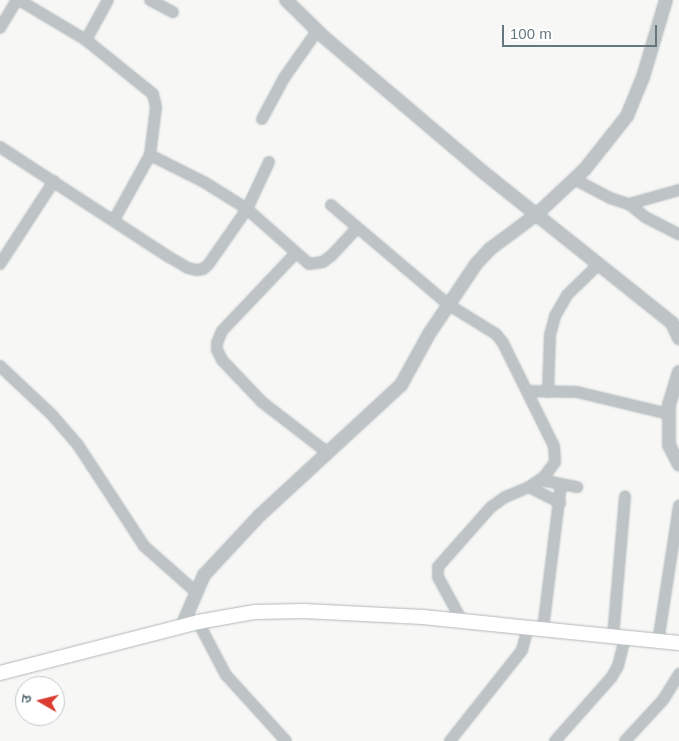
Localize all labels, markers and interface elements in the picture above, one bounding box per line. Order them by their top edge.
scale bar [504,15,659,47]
text: 100 m [510,25,552,42]
north arrow [15,676,65,726]
text: उ [18,694,35,704]

